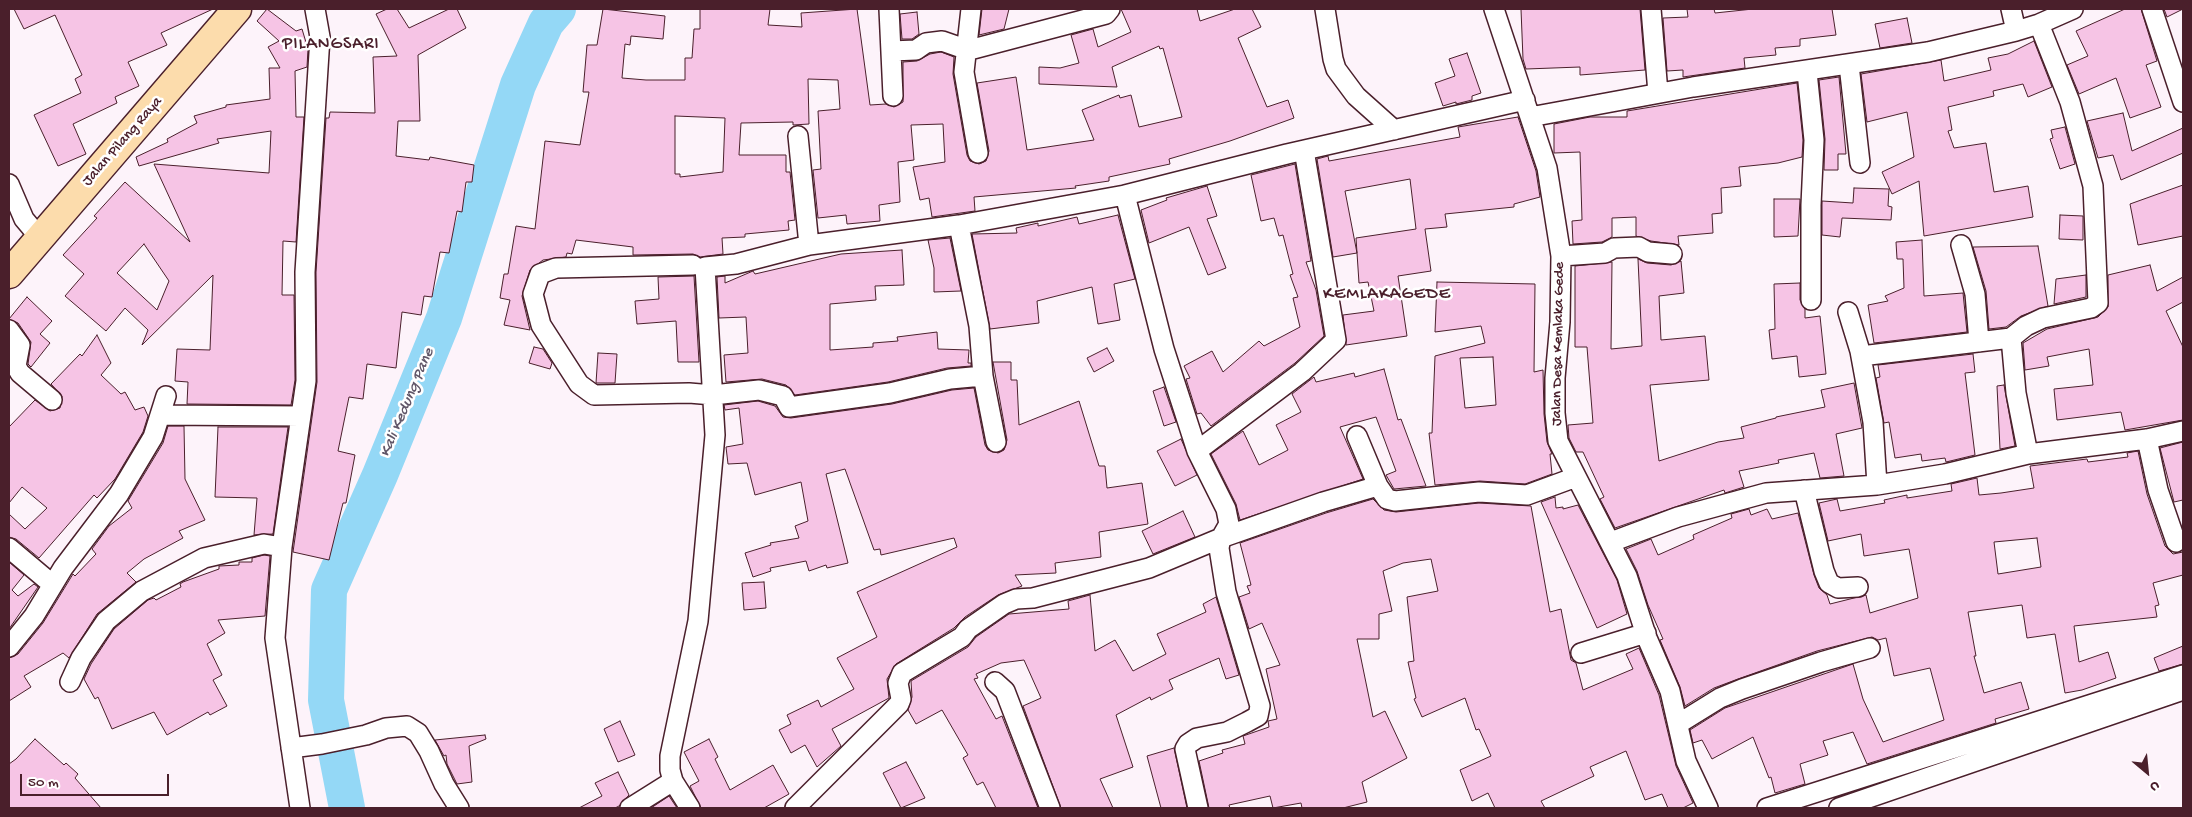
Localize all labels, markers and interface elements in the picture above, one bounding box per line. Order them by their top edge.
district label: PILANGSARI [281,34,381,56]
street label: Jalan Pilang Raya [79,94,167,190]
street label: Jalan Desa Kemlaka Gede [1549,262,1569,426]
district label: KEMLAKAGEDE [1322,284,1452,306]
water label: Kali Kedung Pane [376,346,440,460]
north arrow [2122,747,2172,797]
scale bar [22,764,171,796]
text: 50 m [28,774,59,792]
text: U [2147,776,2162,795]

